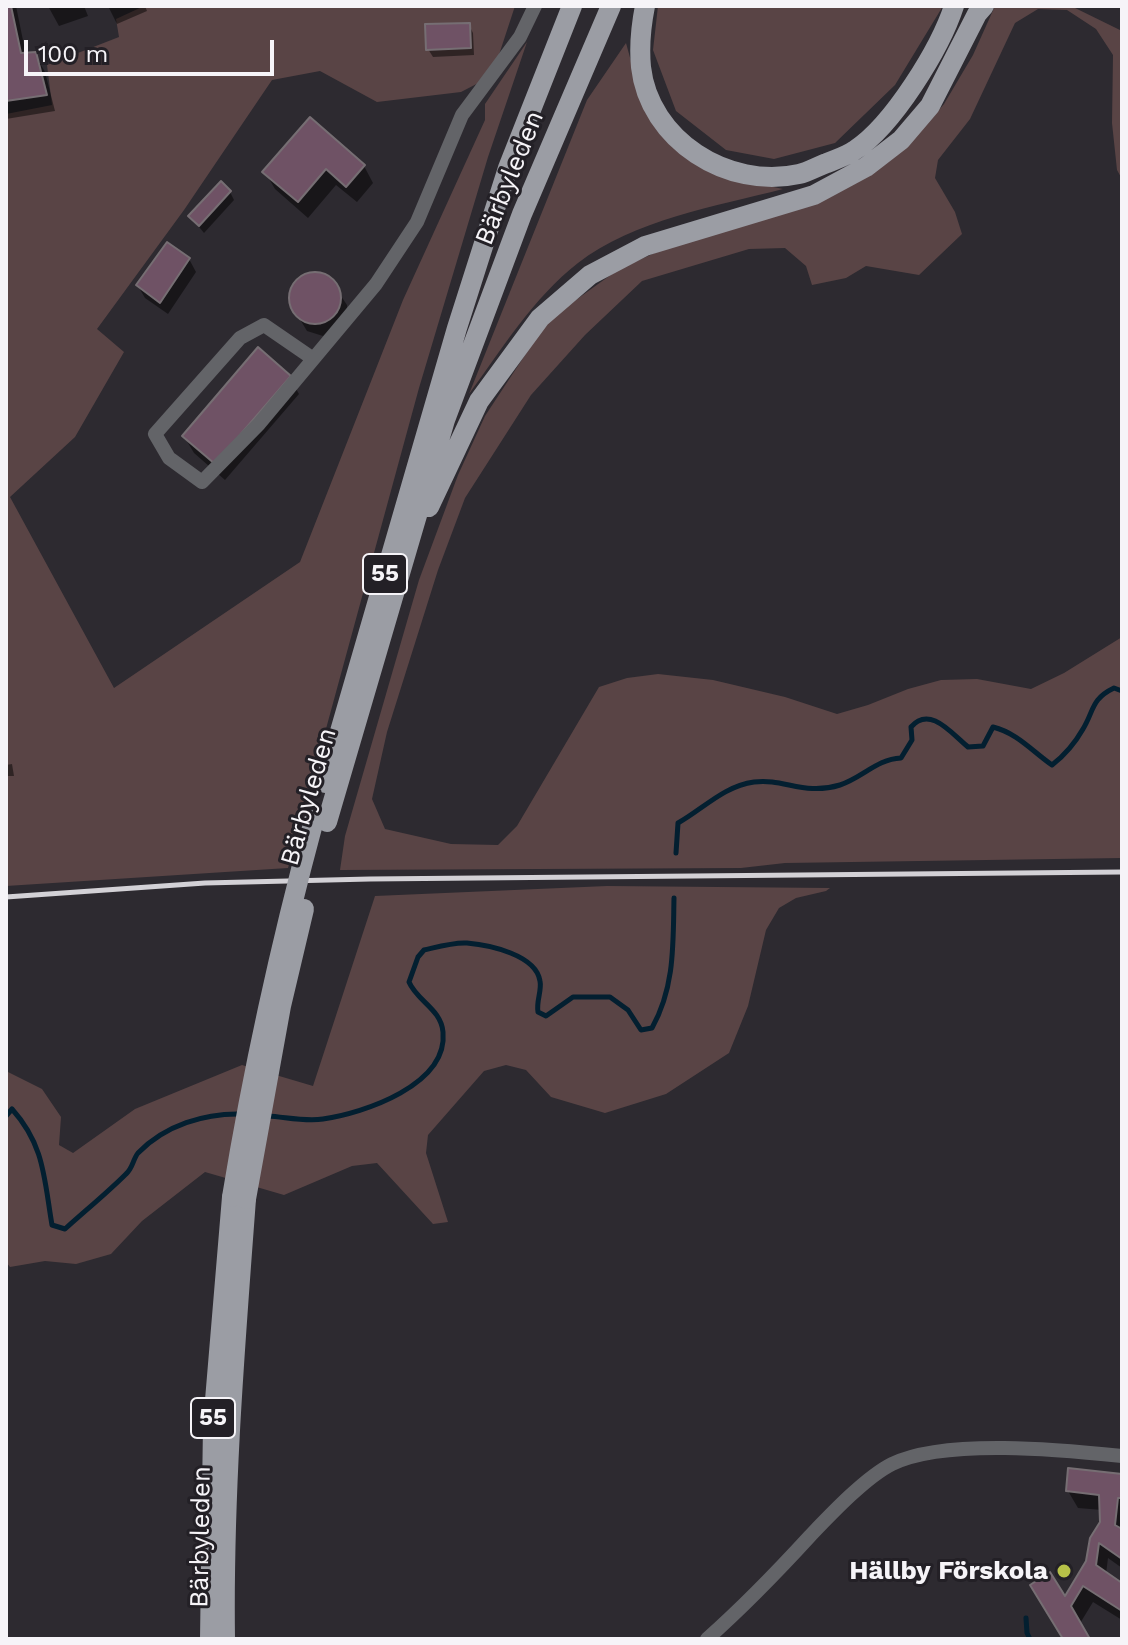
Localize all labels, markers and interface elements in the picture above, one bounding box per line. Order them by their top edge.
scale bar [28,24,278,74]
text: 100 m [38,40,108,68]
street label: Bärbyleden [469,106,551,250]
road number: 55 [363,554,407,594]
street label: Bärbyleden [274,724,344,870]
road number: 55 [191,1398,235,1438]
street label: Bärbyleden [184,1466,218,1608]
place label: Hällby Förskola [849,1555,1048,1587]
marker: Hällby Förskola [1055,1562,1073,1580]

